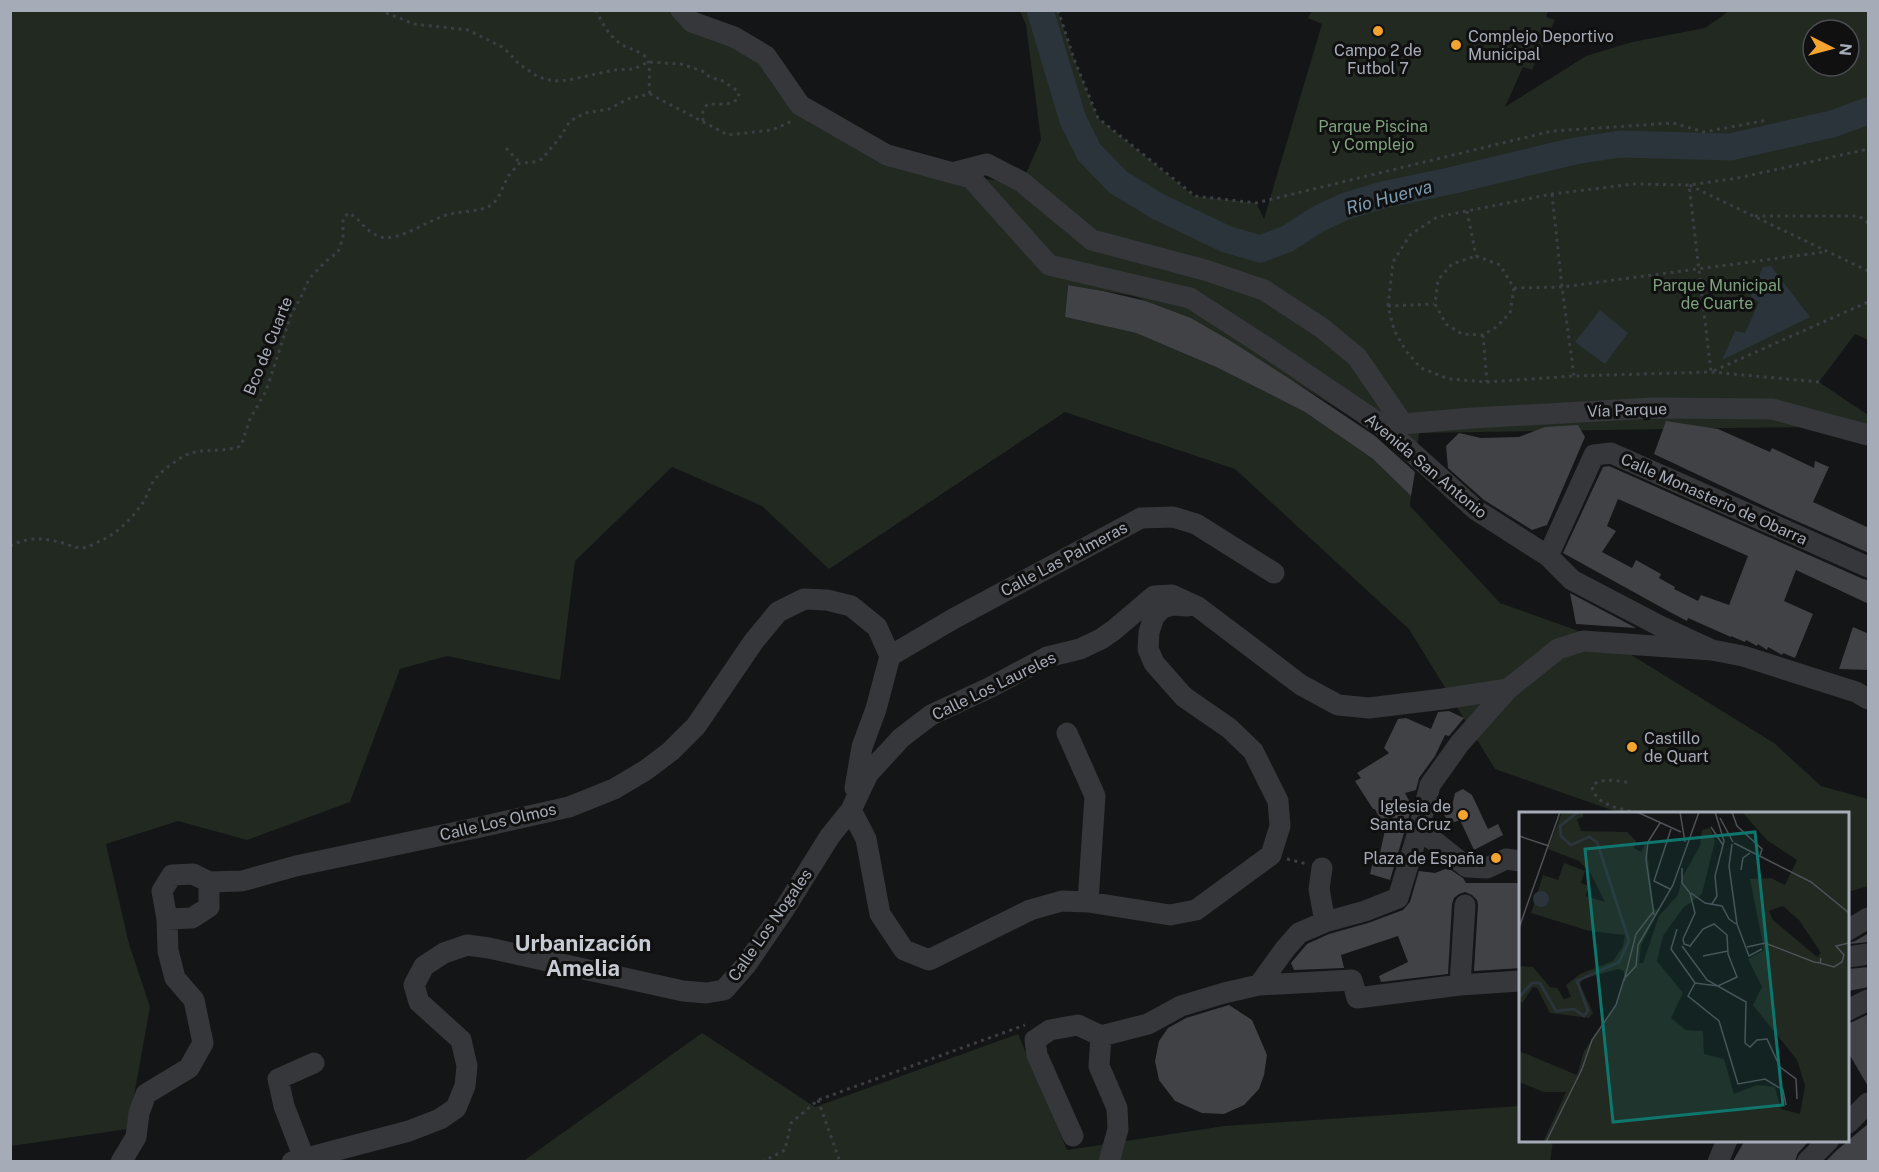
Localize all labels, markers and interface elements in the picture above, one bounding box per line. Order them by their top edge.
north arrow [1801,18,1861,78]
marker: Campo 2 de Futbol 7 [1371,24,1385,38]
place label: Complejo Deportivo Municipal [1468,27,1614,64]
marker: Complejo Deportivo Municipal [1449,38,1463,52]
place label: Campo 2 de Futbol 7 [1334,41,1422,78]
text: N [1835,42,1856,57]
park label: Parque Piscina y Complejo [1318,117,1428,154]
water label: Río Huerva [1344,175,1434,219]
park label: Parque Municipal de Cuarte [1652,276,1782,313]
street label: Bco de Cuarte [240,294,296,398]
street label: Vía Parque [1587,399,1667,421]
street label: Avenida San Antonio [1361,410,1491,522]
street label: Calle Monasterio de Obarra [1618,449,1810,549]
street label: Calle Las Palmeras [997,518,1131,600]
street label: Calle Los Laureles [929,648,1059,724]
place label: Castillo de Quart [1644,729,1709,766]
marker: Castillo de Quart [1625,740,1639,754]
place label: Iglesia de Santa Cruz [1369,797,1451,834]
street label: Calle Los Olmos [438,799,558,845]
marker: Iglesia de Santa Cruz [1456,808,1470,822]
inset map [1519,812,1849,1142]
place label: Plaza de España [1363,849,1484,868]
marker: Plaza de España [1489,851,1503,865]
street label: Calle Los Nogales [724,865,816,985]
district label: Urbanización Amelia [515,930,651,981]

